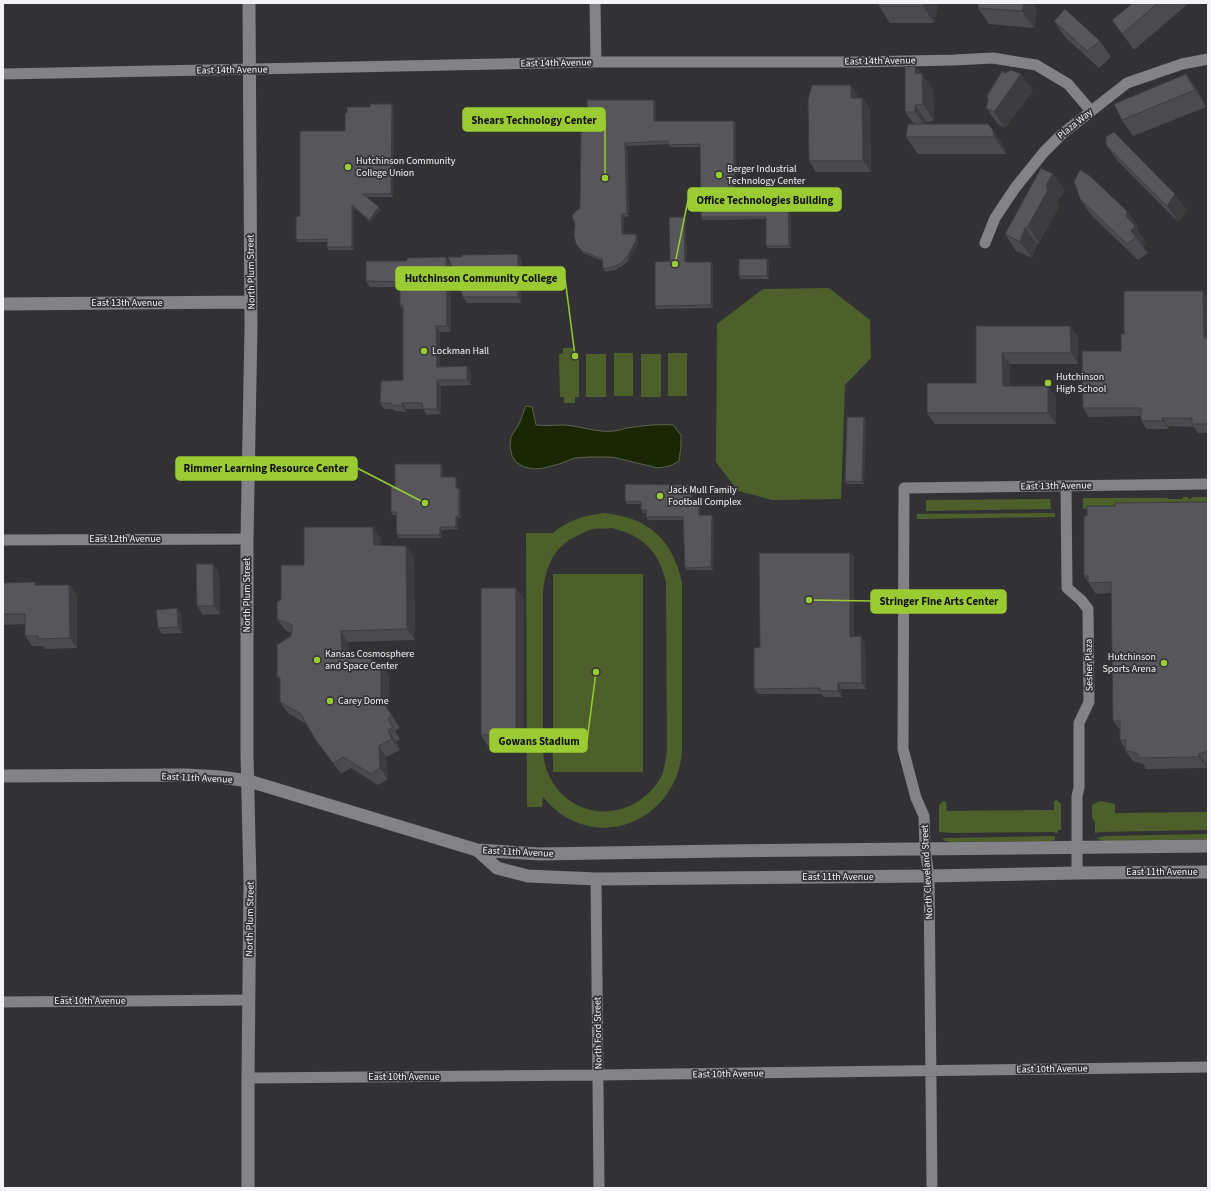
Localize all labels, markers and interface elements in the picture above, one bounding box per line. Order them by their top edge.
street label: East 14th Avenue [844,53,916,69]
street label: East 14th Avenue [520,55,592,71]
street label: East 14th Avenue [196,62,268,78]
street label: Plaza Way [1054,105,1096,143]
callout: Shears Technology Center [463,108,605,131]
text: Shears Technology Center [471,113,597,128]
place label: Hutchinson Community College Union [356,154,456,180]
marker: Hutchinson Community College Union [343,162,353,172]
place label: Berger Industrial Technology Center [727,162,806,188]
marker: Berger Industrial Technology Center [714,170,724,180]
callout: Office Technologies Building [688,188,841,211]
text: Office Technologies Building [697,193,834,208]
street label: North Plum Street [243,234,259,310]
callout: Hutchinson Community College [396,267,565,290]
text: Hutchinson Community College [405,271,558,286]
street label: East 13th Avenue [91,296,163,310]
place label: Lockman Hall [432,344,490,358]
marker: Lockman Hall [419,346,429,356]
place label: Hutchinson High School [1056,370,1107,396]
marker: Hutchinson High School [1043,378,1053,388]
callout: Rimmer Learning Resource Center [176,457,357,480]
text: Rimmer Learning Resource Center [184,461,349,476]
street label: East 13th Avenue [1020,478,1092,494]
place label: Jack Mull Family Football Complex [668,483,742,509]
marker: Jack Mull Family Football Complex [655,491,665,501]
street label: East 12th Avenue [89,532,161,546]
street label: North Plum Street [240,557,254,633]
callout: Stringer Fine Arts Center [871,590,1006,613]
text: Stringer Fine Arts Center [879,594,999,609]
street label: Sesher Plaza [1082,639,1096,691]
place label: Kansas Cosmosphere and Space Center [325,647,414,673]
place label: Hutchinson Sports Arena [1102,650,1156,676]
marker: Kansas Cosmosphere and Space Center [312,655,322,665]
marker: Hutchinson Sports Arena [1159,658,1169,668]
place label: Carey Dome [338,694,389,708]
marker: Carey Dome [325,696,335,706]
callout: Gowans Stadium [490,729,587,752]
text: Gowans Stadium [498,734,580,749]
street label: East 11th Avenue [161,769,233,787]
street label: North Cleveland Street [917,824,936,920]
street label: East 11th Avenue [482,843,554,861]
street label: East 11th Avenue [1126,865,1198,879]
street label: East 11th Avenue [802,870,874,884]
street label: North Plum Street [242,881,258,957]
street label: East 10th Avenue [54,994,126,1008]
street label: North Ford Street [590,996,606,1069]
street label: East 10th Avenue [1016,1061,1088,1077]
street label: East 10th Avenue [692,1066,764,1082]
street label: East 10th Avenue [368,1070,440,1084]

